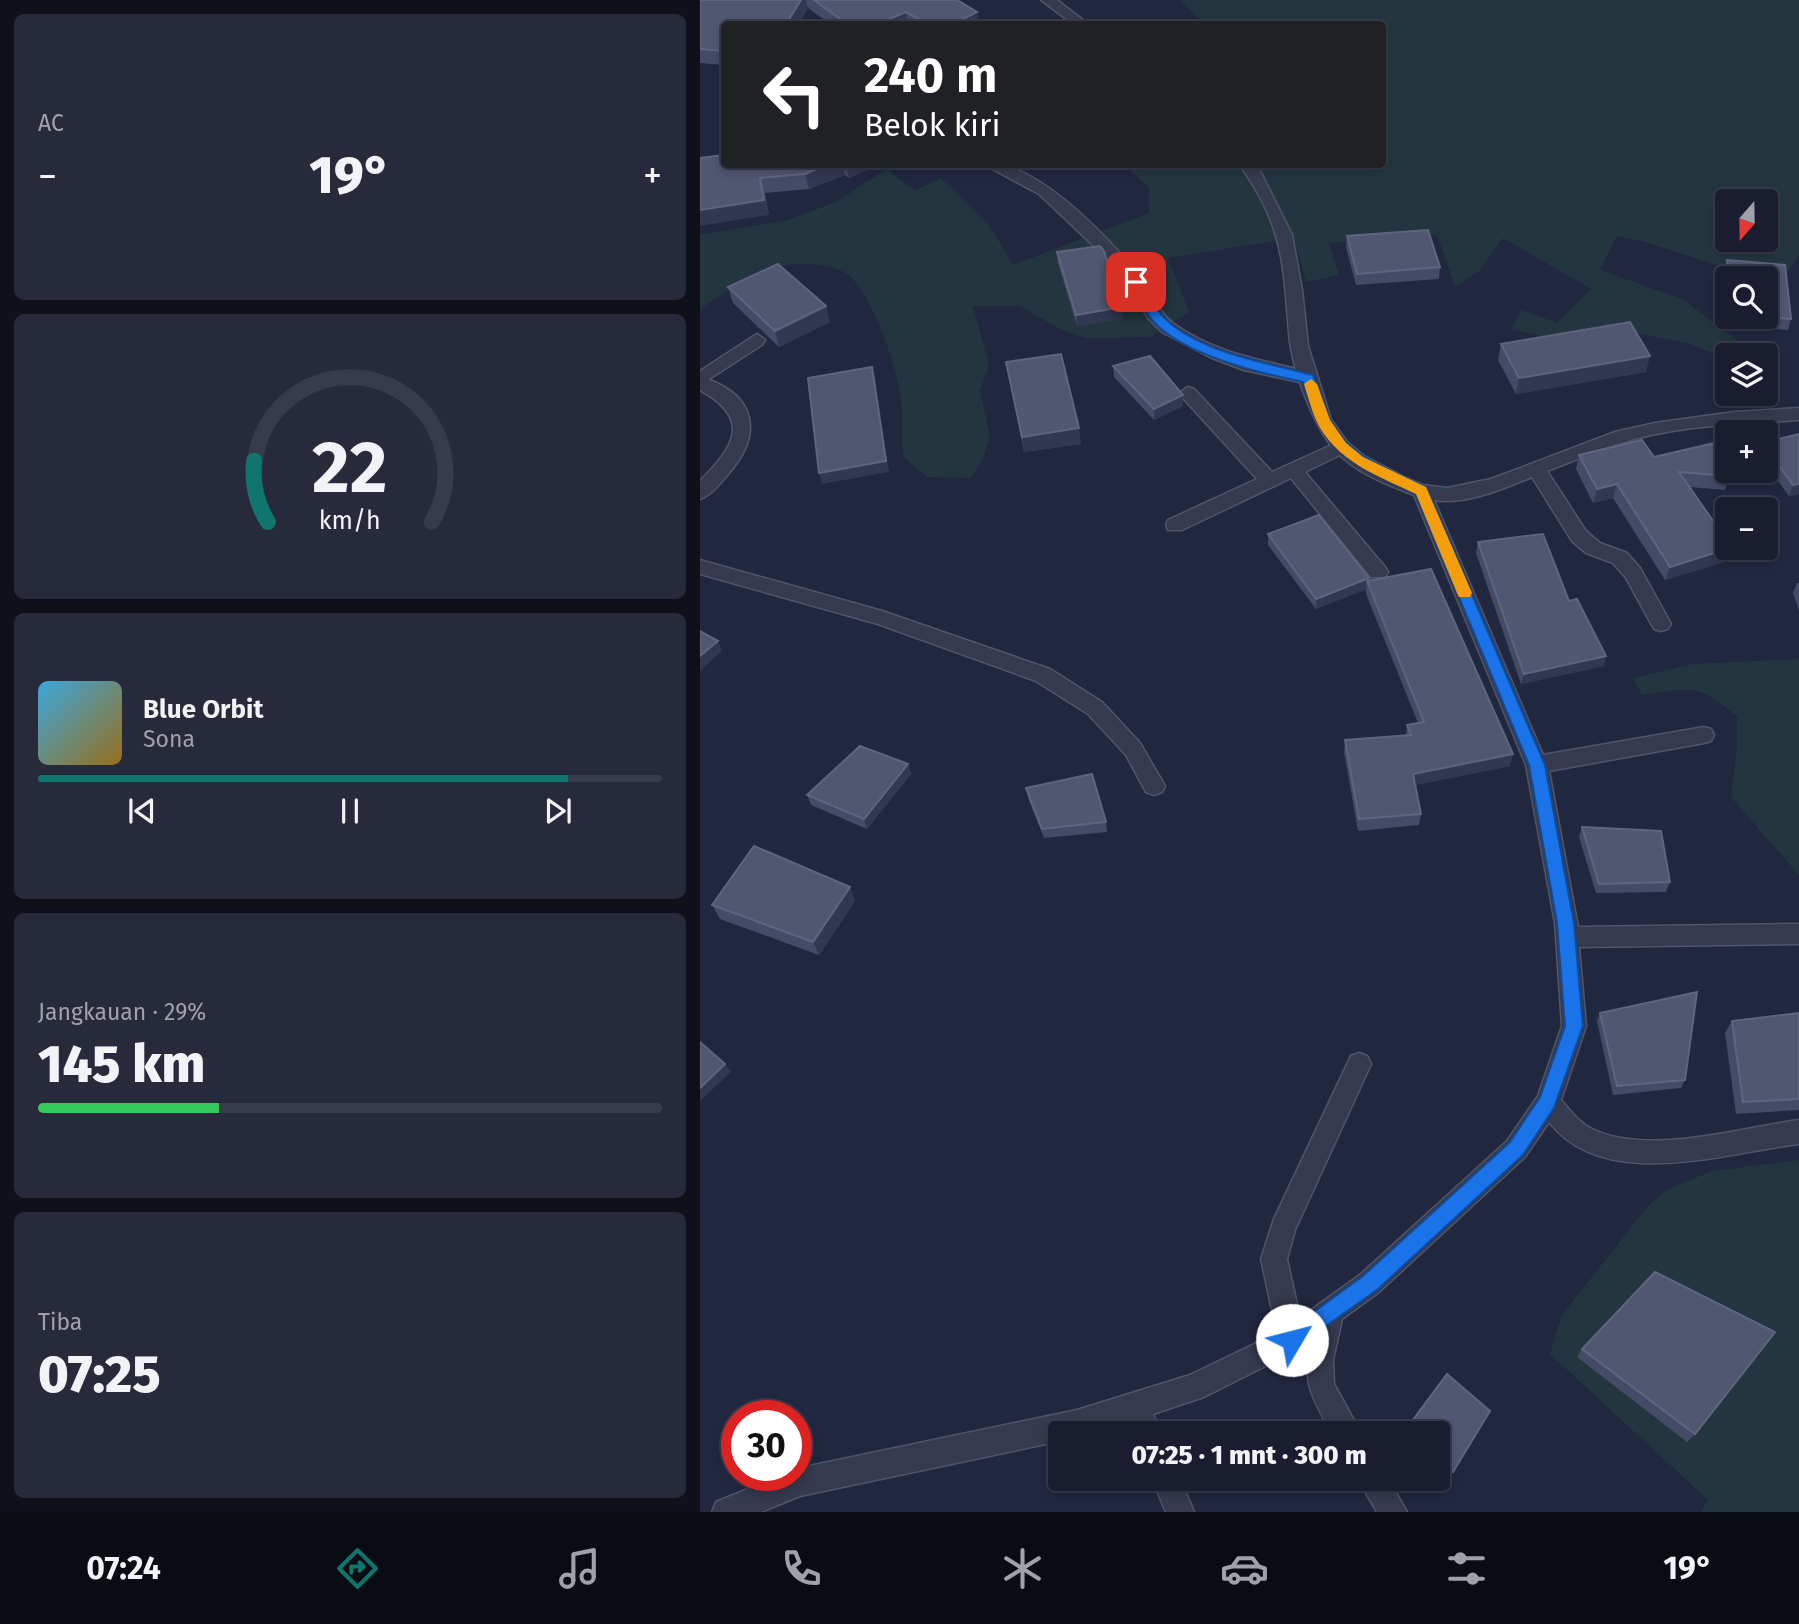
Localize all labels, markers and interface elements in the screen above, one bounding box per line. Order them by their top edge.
text: 240 m [864,46,997,105]
icon: left [749,49,840,140]
text: Belok kiri [864,106,1000,144]
text: AC [38,109,64,137]
text: 19° [309,144,391,207]
text: − [38,153,57,199]
text: + [643,153,662,199]
north arrow [1715,189,1778,252]
map controls [1715,189,1778,560]
pin [1106,252,1166,312]
icon: arrive [1117,263,1155,301]
button: search [1715,266,1778,329]
button: layers [1715,343,1778,406]
button: + [1715,420,1778,483]
text: 22 [312,425,388,512]
button: − [1715,497,1778,560]
text: km/h [319,506,381,536]
text: Blue Orbit [143,694,263,725]
text: Sona [143,725,195,753]
icon: previous [123,792,161,830]
icon: pause [331,792,369,830]
icon: next [539,792,577,830]
text: Jangkauan · 29% [38,998,206,1026]
text: 145 km [38,1033,205,1096]
position arrow [1255,1303,1329,1377]
text: Tiba [38,1308,82,1336]
text: 07:25 [38,1343,161,1406]
speed limit sign: 30 [721,1400,812,1491]
text: 07:25 · 1 mnt · 300 m [1131,1440,1367,1471]
icon: directions [333,1544,382,1593]
icon: music [555,1544,604,1593]
icon: phone [777,1544,826,1593]
icon: climate [998,1544,1047,1593]
icon: car [1220,1544,1269,1593]
icon: filters [1442,1544,1491,1593]
text: 07:24 [86,1549,161,1587]
text: 19° [1663,1549,1713,1587]

